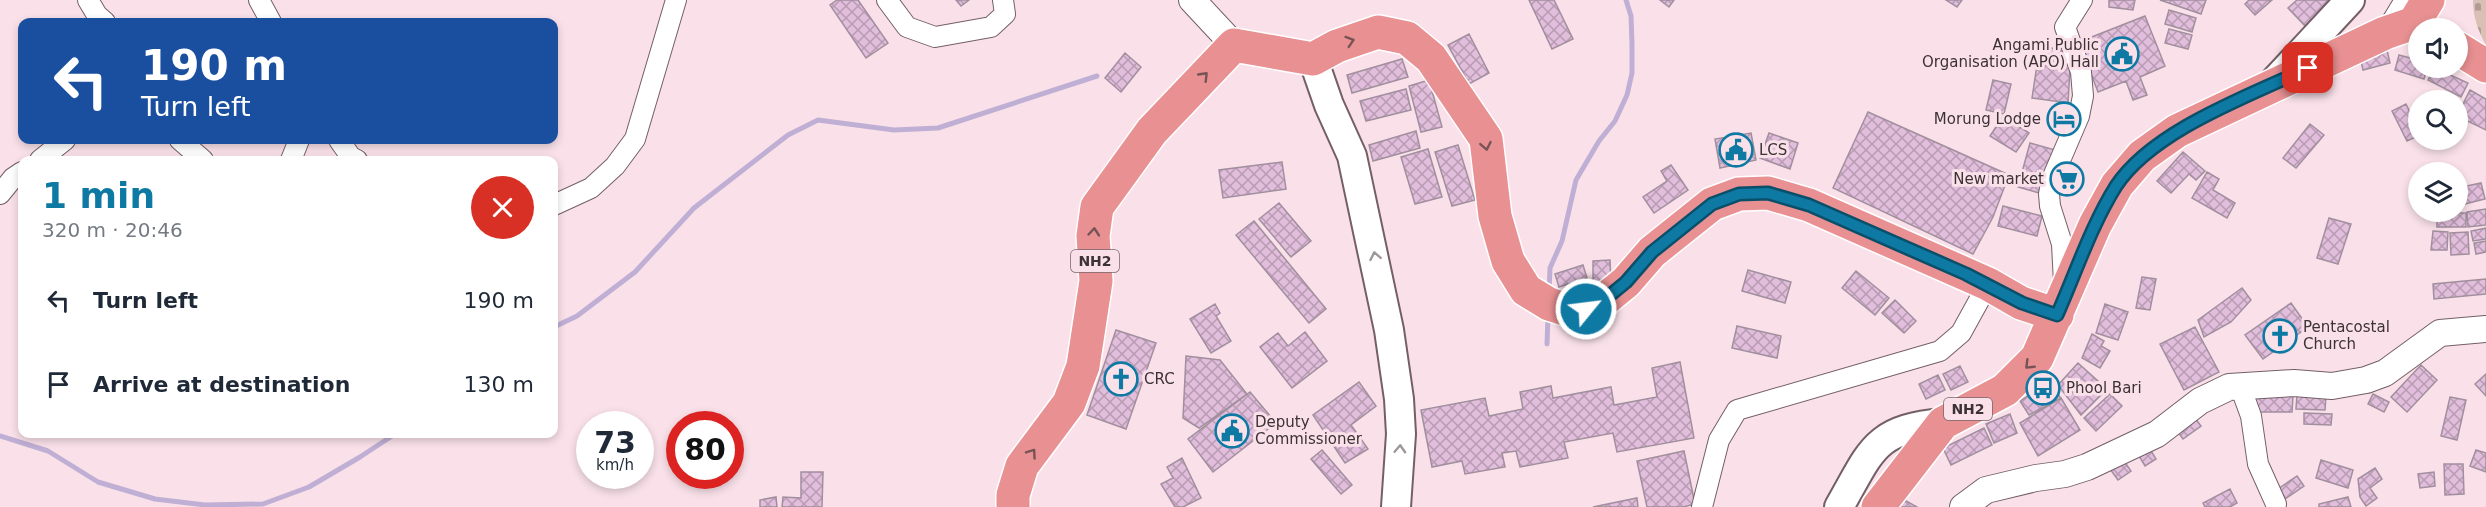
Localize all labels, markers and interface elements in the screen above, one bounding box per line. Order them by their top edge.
map controls [2408,18,2468,222]
button: sound [2408,18,2468,78]
one-way arrow [1344,36,1355,49]
place label: Angami Public Organisation (APO) Hall [1922,36,2099,71]
public building icon: Angami Public Organisation (APO) Hall [2104,36,2140,72]
text: 190 m [141,41,287,90]
icon: left [42,42,120,120]
pin [2282,42,2333,93]
icon: arrive [2291,51,2324,84]
one-way arrow [1197,72,1208,83]
button: search [2408,90,2468,150]
text: Turn left [141,91,251,122]
hotel icon: Morung Lodge [2046,101,2082,137]
place label: Morung Lodge [1934,110,2041,128]
public building icon: LCS [1718,132,1754,168]
one-way arrow [1479,141,1492,151]
place label: LCS [1759,141,1787,159]
supermarket icon: New market [2049,161,2085,197]
button: layers [2408,162,2468,222]
place label: New market [1953,170,2044,188]
text: 1 min [42,175,155,216]
button: close [471,176,534,239]
text: 320 m · 20:46 [42,218,183,242]
one-way arrow [1087,228,1100,237]
road number: NH2 [1071,250,1119,272]
one-way arrow [1369,251,1382,261]
position arrow [1554,277,1618,341]
icon: left [42,284,75,317]
text: Turn left [93,288,198,313]
text: 190 m [464,288,534,313]
church icon: Pentacostal Church [2262,318,2298,354]
place label: Pentacostal Church [2303,318,2390,353]
one-way arrow [2026,358,2037,369]
church icon: CRC [1103,361,1139,397]
icon: arrive [42,368,75,401]
place label: CRC [1144,370,1175,388]
bus stop icon: Phool Bari [2025,370,2061,406]
text: Arrive at destination [93,372,350,397]
text: 130 m [464,372,534,397]
place label: Phool Bari [2066,379,2142,397]
road number: NH2 [1944,398,1992,420]
speed limit sign: 80 [666,411,744,489]
public building icon: Deputy Commissioner [1214,413,1250,449]
place label: Deputy Commissioner [1255,413,1363,448]
text: 73 [594,425,636,460]
one-way arrow [1393,444,1406,453]
one-way arrow [1025,449,1036,460]
text: km/h [596,456,634,474]

